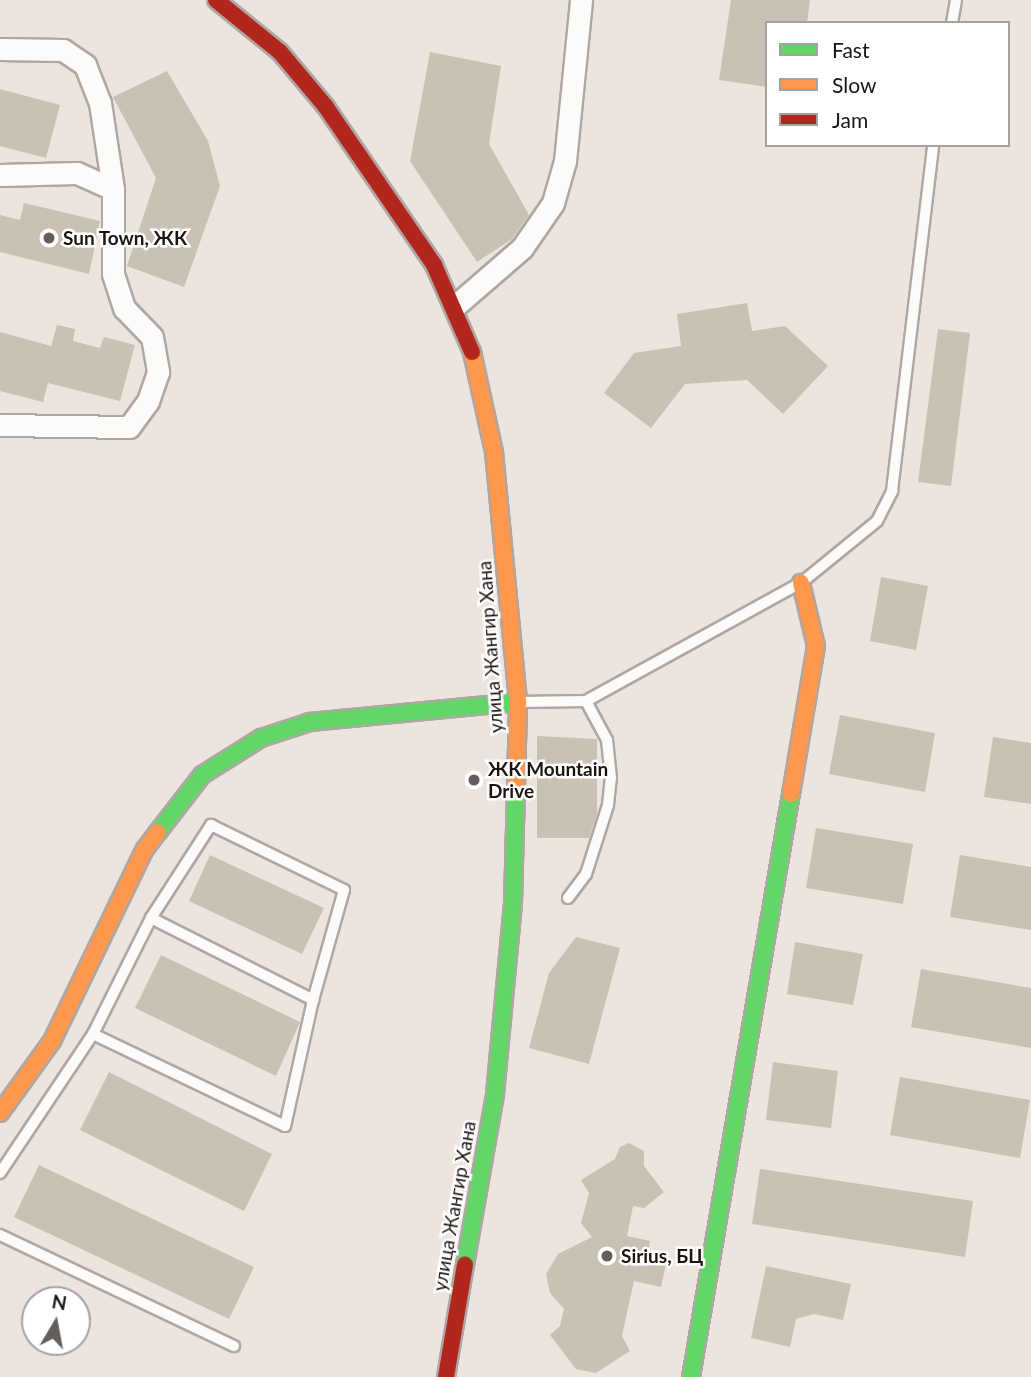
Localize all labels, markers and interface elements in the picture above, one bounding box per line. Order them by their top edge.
legend [765,21,1010,147]
text: Fast [832,37,869,62]
text: Slow [832,72,876,97]
text: Jam [832,107,868,132]
place label: Sun Town, ЖК [63,227,188,249]
marker: Sun Town, ЖК [41,230,57,246]
street label: улица Жангир Хана [473,560,507,734]
place label: ЖК Mountain Drive [488,758,608,802]
marker: ЖК Mountain Drive [466,772,482,788]
street label: улица Жангир Хана [428,1119,480,1293]
place label: Sirius, БЦ [621,1245,703,1267]
marker: Sirius, БЦ [599,1248,615,1264]
north arrow [21,1286,91,1356]
text: N [50,1289,69,1314]

